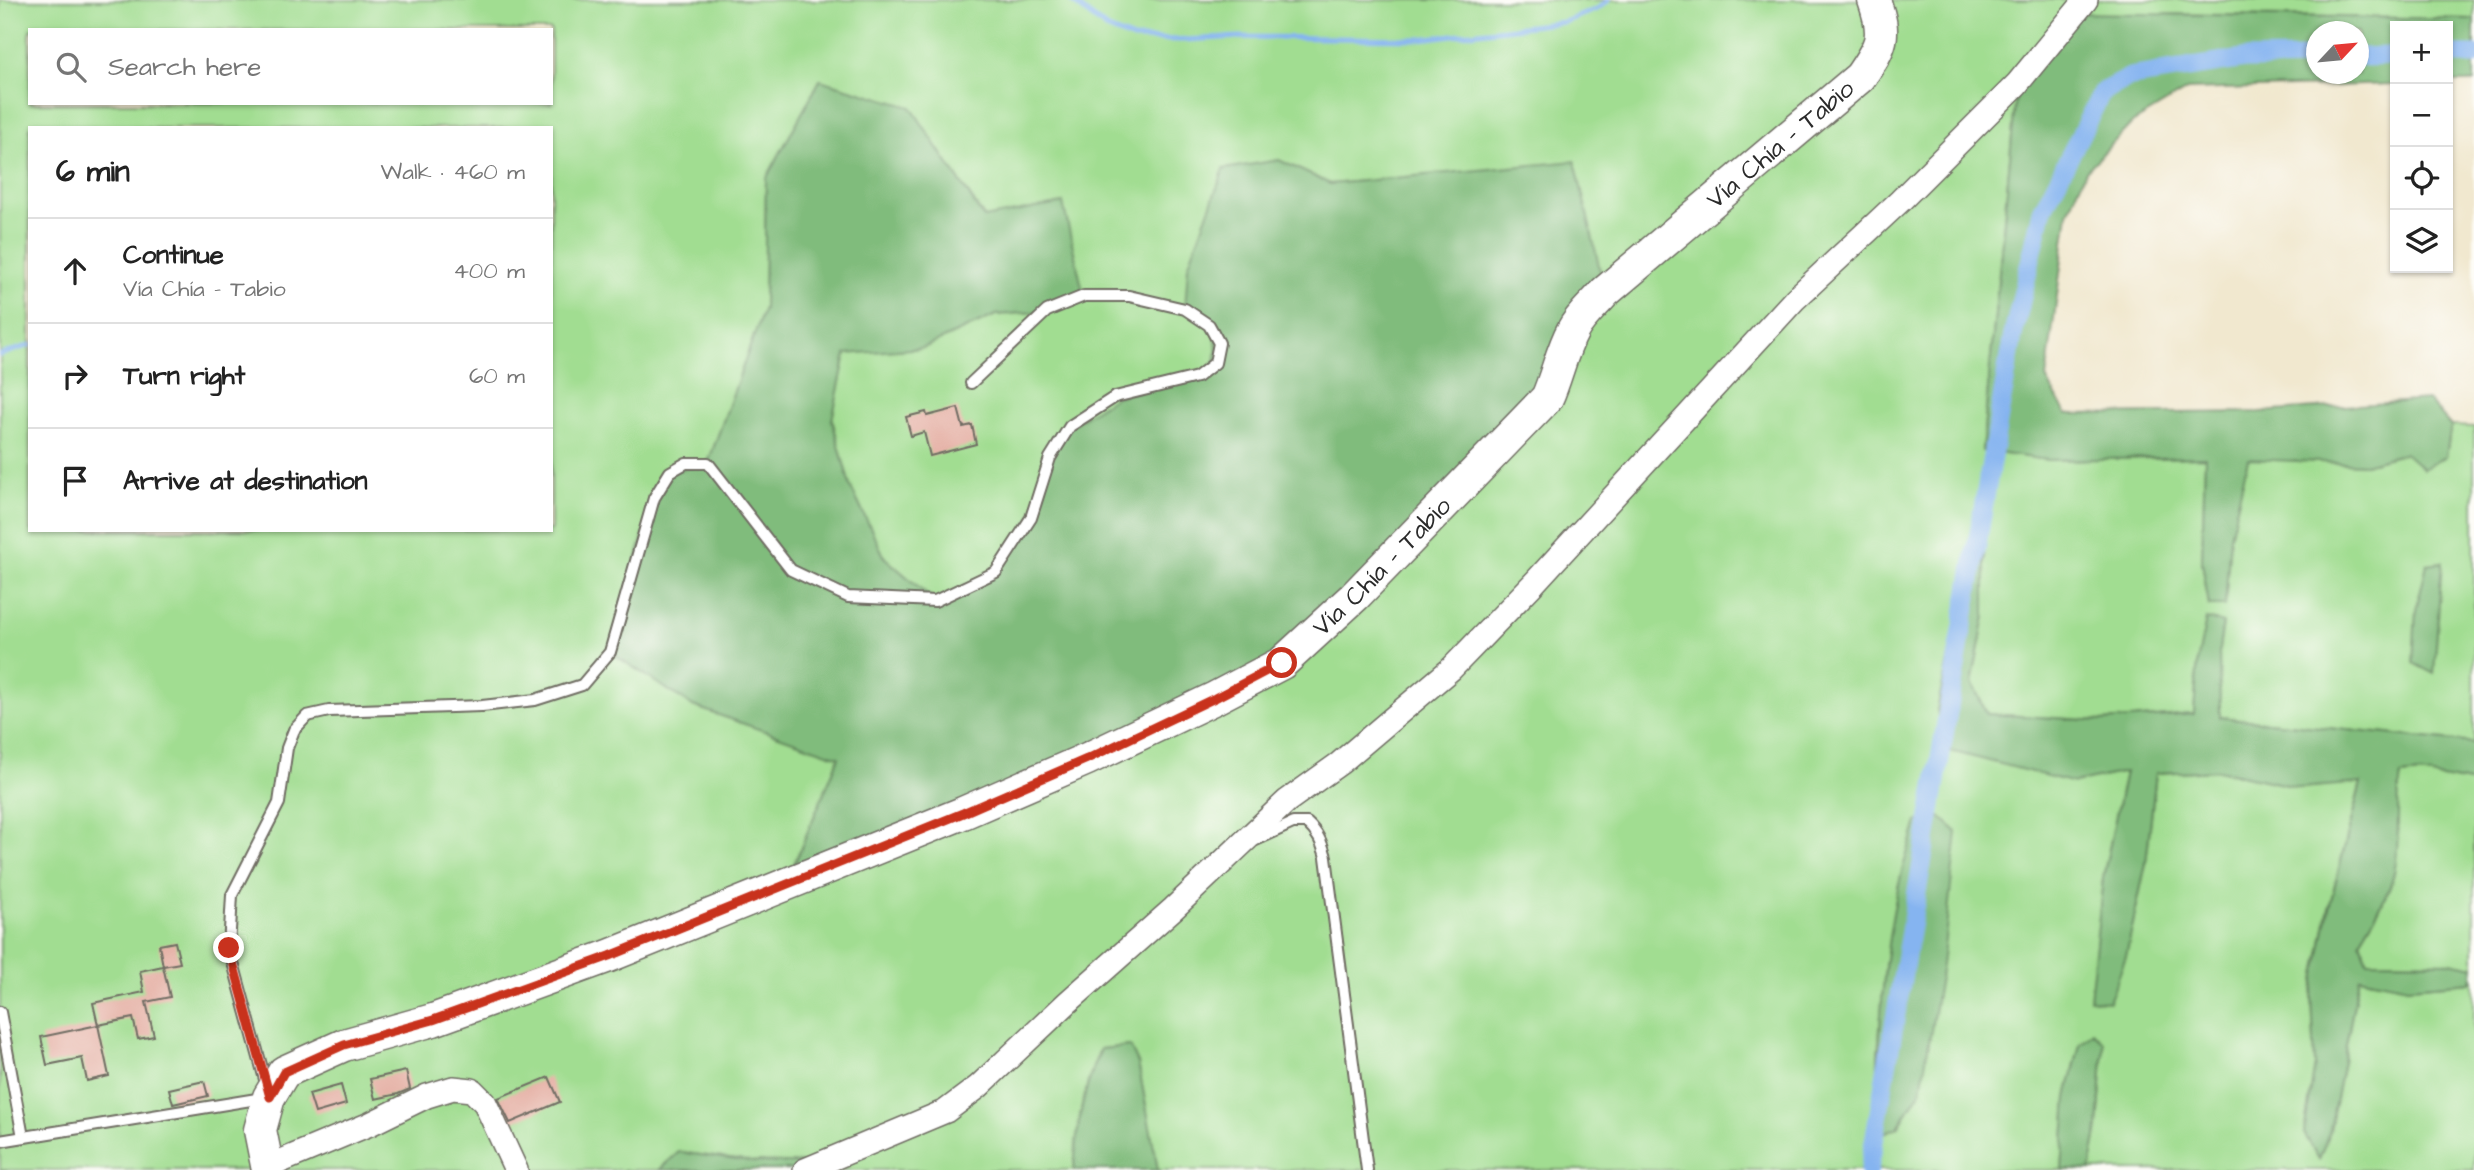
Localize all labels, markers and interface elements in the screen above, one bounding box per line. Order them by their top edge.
north arrow [2306,21,2369,84]
map controls [2390,21,2453,273]
button: + [2390,21,2453,84]
search box [28,28,553,105]
icon: search [52,48,90,86]
text: Search here [108,49,261,85]
street label: Vía Chía - Tabio [1698,71,1863,217]
button: − [2390,84,2453,147]
button: locate [2390,147,2453,210]
text: 6 min [56,151,130,193]
text: Walk · 460 m [381,156,525,188]
button: layers [2390,210,2453,273]
text: Continue [123,237,224,273]
icon: ahead [56,252,94,290]
text: 400 m [453,255,525,287]
text: Vía Chía - Tabio [123,273,286,305]
icon: right [56,357,94,395]
text: Turn right [123,358,245,394]
text: 60 m [469,360,525,392]
icon: arrive [56,462,94,500]
text: Arrive at destination [123,463,368,499]
street label: Vía Chía - Tabio [1304,489,1460,645]
route start [1266,647,1297,678]
route end [213,932,244,963]

